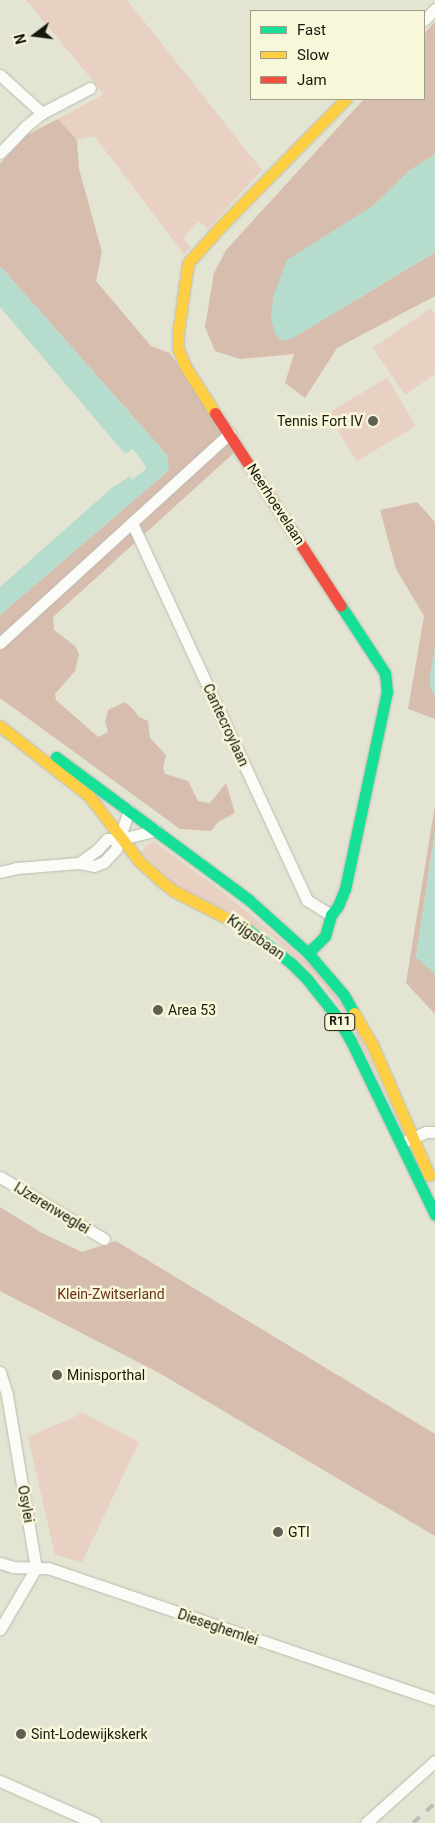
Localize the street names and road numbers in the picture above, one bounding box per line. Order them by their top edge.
street label: Neerhoevelaan [244,460,308,548]
street label: Cantecroylaan [200,681,252,769]
street label: Krijgsbaan [224,911,288,963]
road number: R11 [324,1012,356,1032]
street label: IJzerenweglei [11,1179,93,1237]
street label: Osylei [14,1484,38,1524]
street label: Dieseghemlei [175,1605,261,1649]

